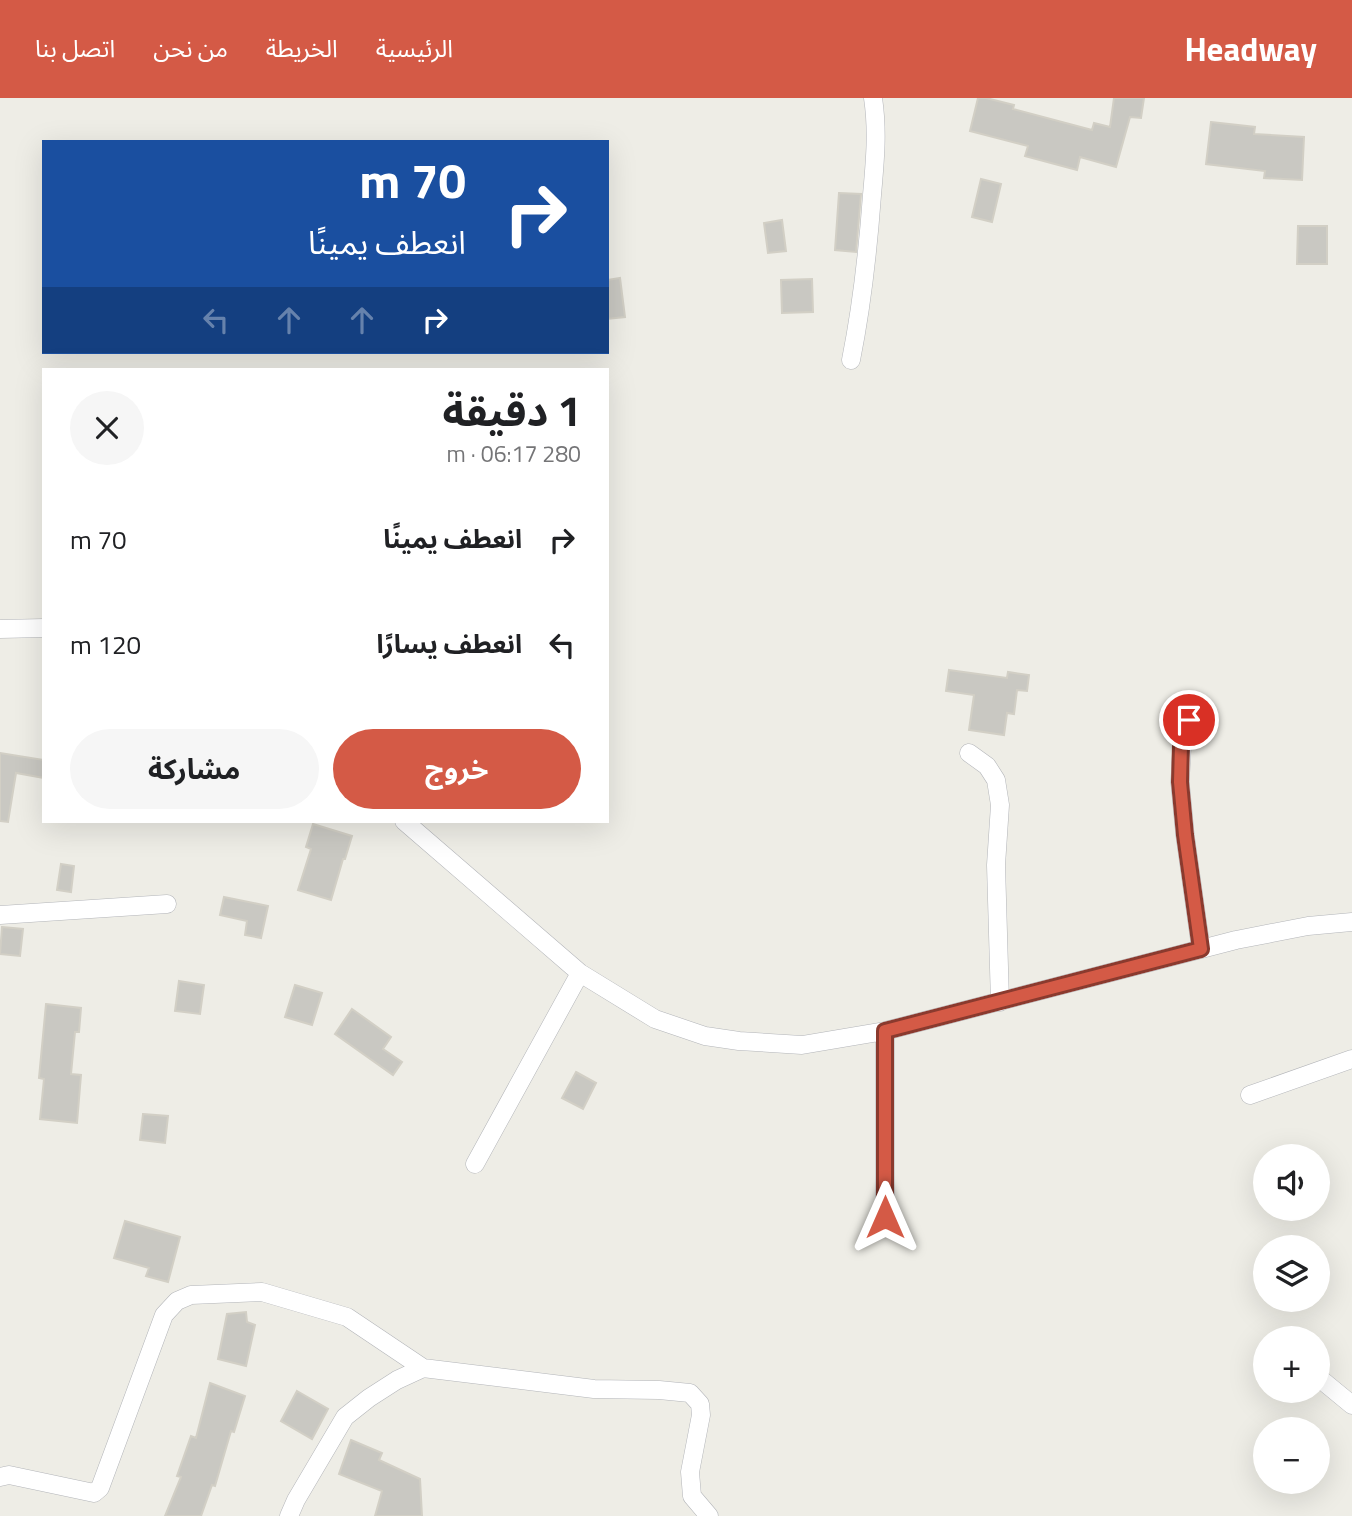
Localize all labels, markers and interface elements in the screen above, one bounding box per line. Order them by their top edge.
text: Headway [1184,24,1317,74]
text: اتصل بنا [35,30,115,66]
text: من نحن [153,30,228,66]
text: الخريطة [266,30,338,66]
text: الرئيسية [376,30,453,66]
text: 70 m [359,142,466,217]
icon: right [490,168,581,259]
text: انعطف يمينًا [308,218,466,266]
icon: left [197,301,235,339]
icon: ahead [270,301,308,339]
icon: ahead [343,301,381,339]
icon: right [416,301,454,339]
text: 1 دقيقة [443,378,581,442]
button: close [70,391,144,465]
text: 280 m · 06:17 [446,436,581,471]
text: انعطف يمينًا [383,519,522,558]
text: 70 m [70,520,127,559]
icon: right [543,521,581,559]
text: انعطف يسارًا [377,624,522,663]
text: 120 m [70,625,141,664]
icon: left [543,626,581,664]
pin [1159,690,1219,750]
icon: arrive [1170,701,1208,739]
button: مشاركة [70,729,319,809]
button: خروج [333,729,581,809]
map controls [1253,1144,1330,1494]
button: sound [1253,1144,1330,1221]
position arrow [848,1180,922,1254]
button: layers [1253,1235,1330,1312]
button: + [1253,1326,1330,1403]
button: − [1253,1417,1330,1494]

